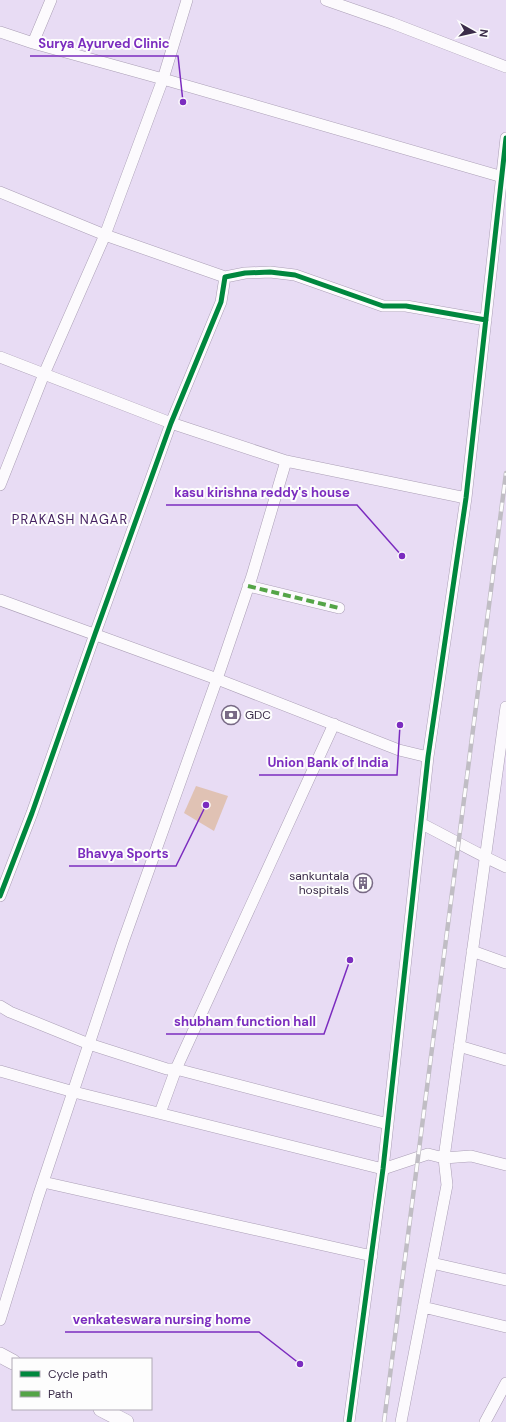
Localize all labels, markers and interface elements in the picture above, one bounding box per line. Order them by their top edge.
north arrow [454,12,494,52]
text: N [476,28,491,38]
callout: Surya Ayurved Clinic [30,31,178,56]
text: Surya Ayurved Clinic [38,35,170,52]
callout: kasu kirishna reddy's house [166,480,357,505]
text: kasu kirishna reddy's house [174,484,350,501]
district label: PRAKASH NAGAR [12,511,128,528]
bank icon: GDC [220,704,242,726]
place label: GDC [245,707,271,723]
callout: Union Bank of India [259,750,397,775]
text: Union Bank of India [267,754,389,771]
callout: Bhavya Sports [69,841,176,866]
text: Bhavya Sports [77,845,169,862]
place label: sankuntala hospitals [289,868,349,898]
building icon: sankuntala hospitals [352,872,374,894]
callout: shubham function hall [166,1009,324,1034]
text: shubham function hall [174,1013,316,1030]
callout: venkateswara nursing home [65,1307,259,1332]
text: venkateswara nursing home [73,1311,251,1328]
legend [12,1358,152,1410]
text: Cycle path [48,1366,108,1382]
text: Path [48,1386,73,1402]

